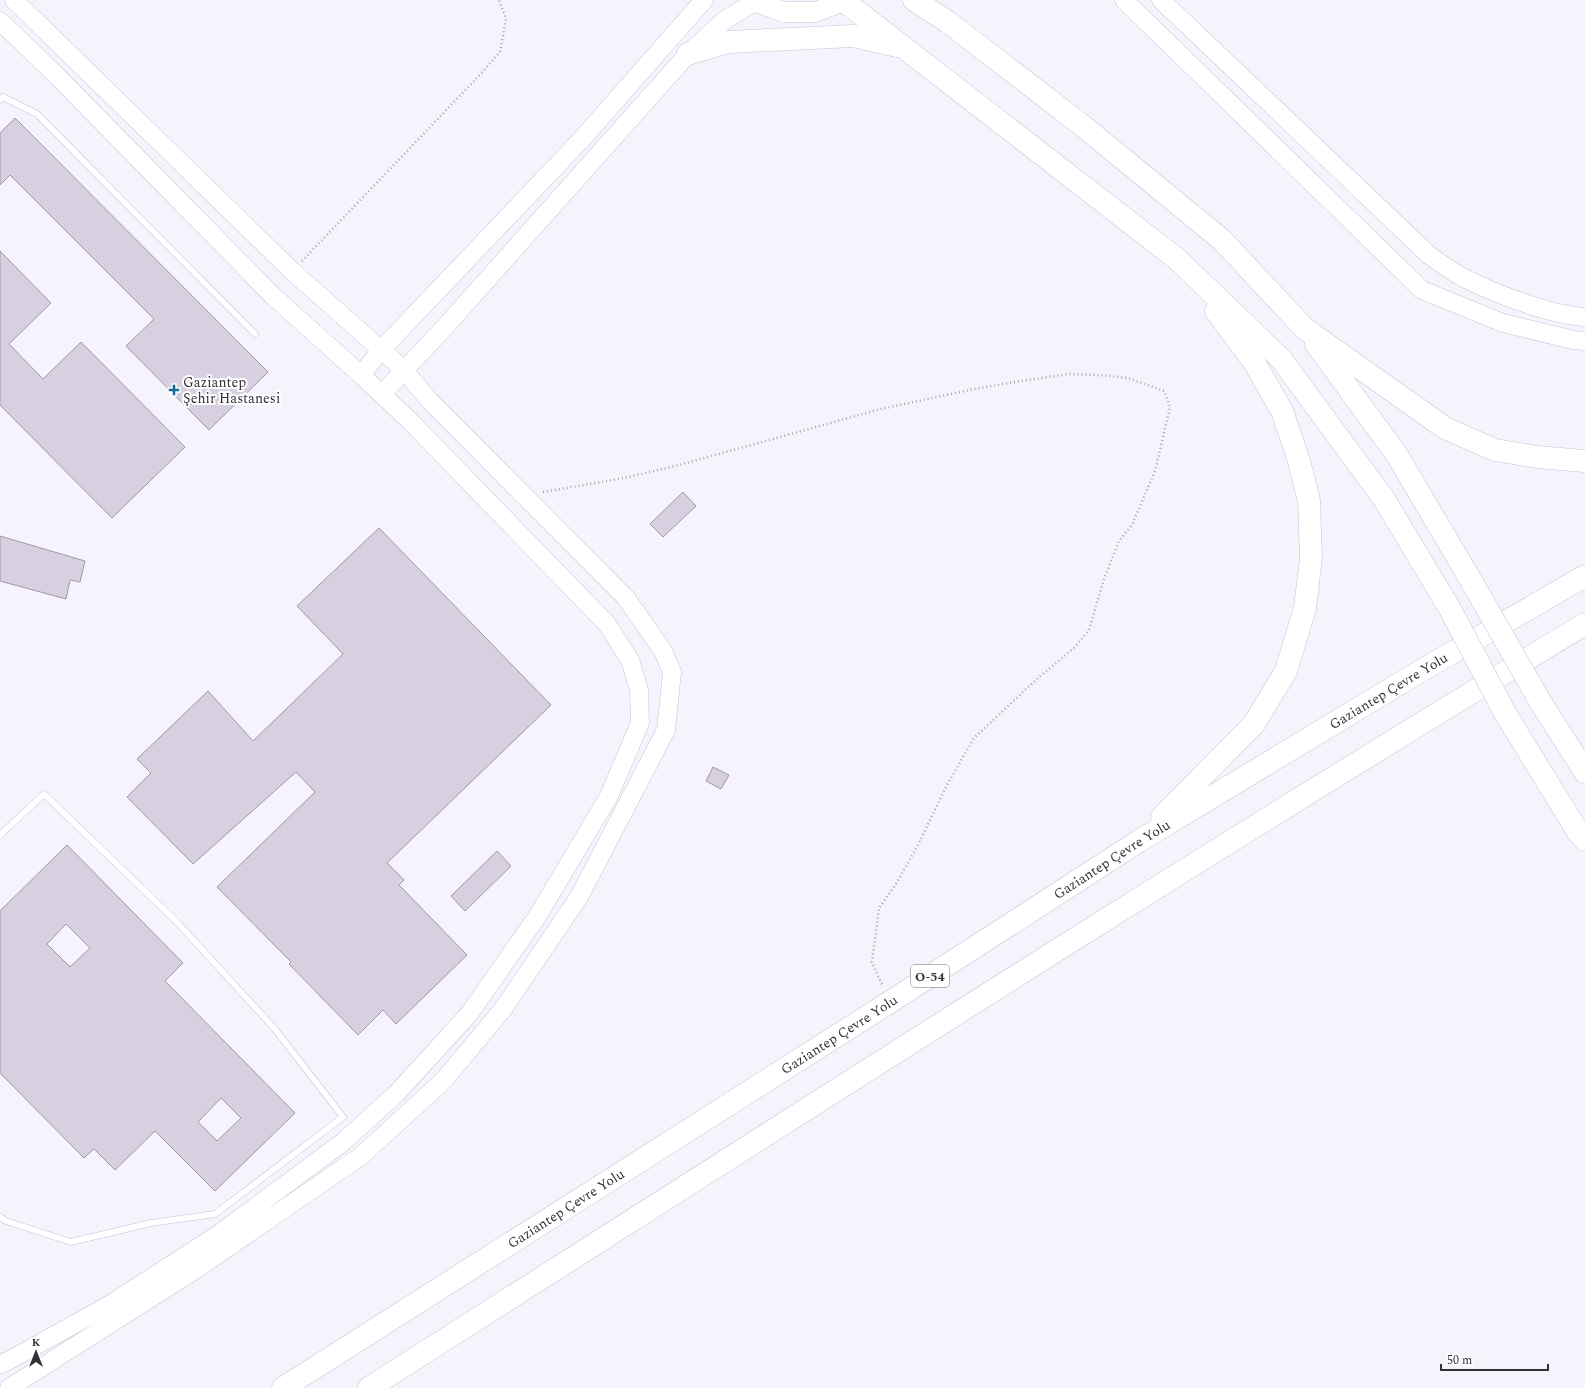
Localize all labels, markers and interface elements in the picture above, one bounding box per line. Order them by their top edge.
place label: Gaziantep Şehir Hastanesi [183,372,280,409]
marker: Gaziantep Şehir Hastanesi [168,384,180,396]
street label: Gaziantep Çevre Yolu [1325,647,1452,735]
street label: Gaziantep Çevre Yolu [1049,814,1174,905]
road number: O-54 [911,965,949,987]
street label: Gaziantep Çevre Yolu [777,990,902,1080]
street label: Gaziantep Çevre Yolu [503,1164,629,1254]
north arrow [16,1332,56,1372]
text: K [32,1334,41,1351]
scale bar [1441,1346,1548,1372]
text: 50 m [1447,1351,1472,1370]

